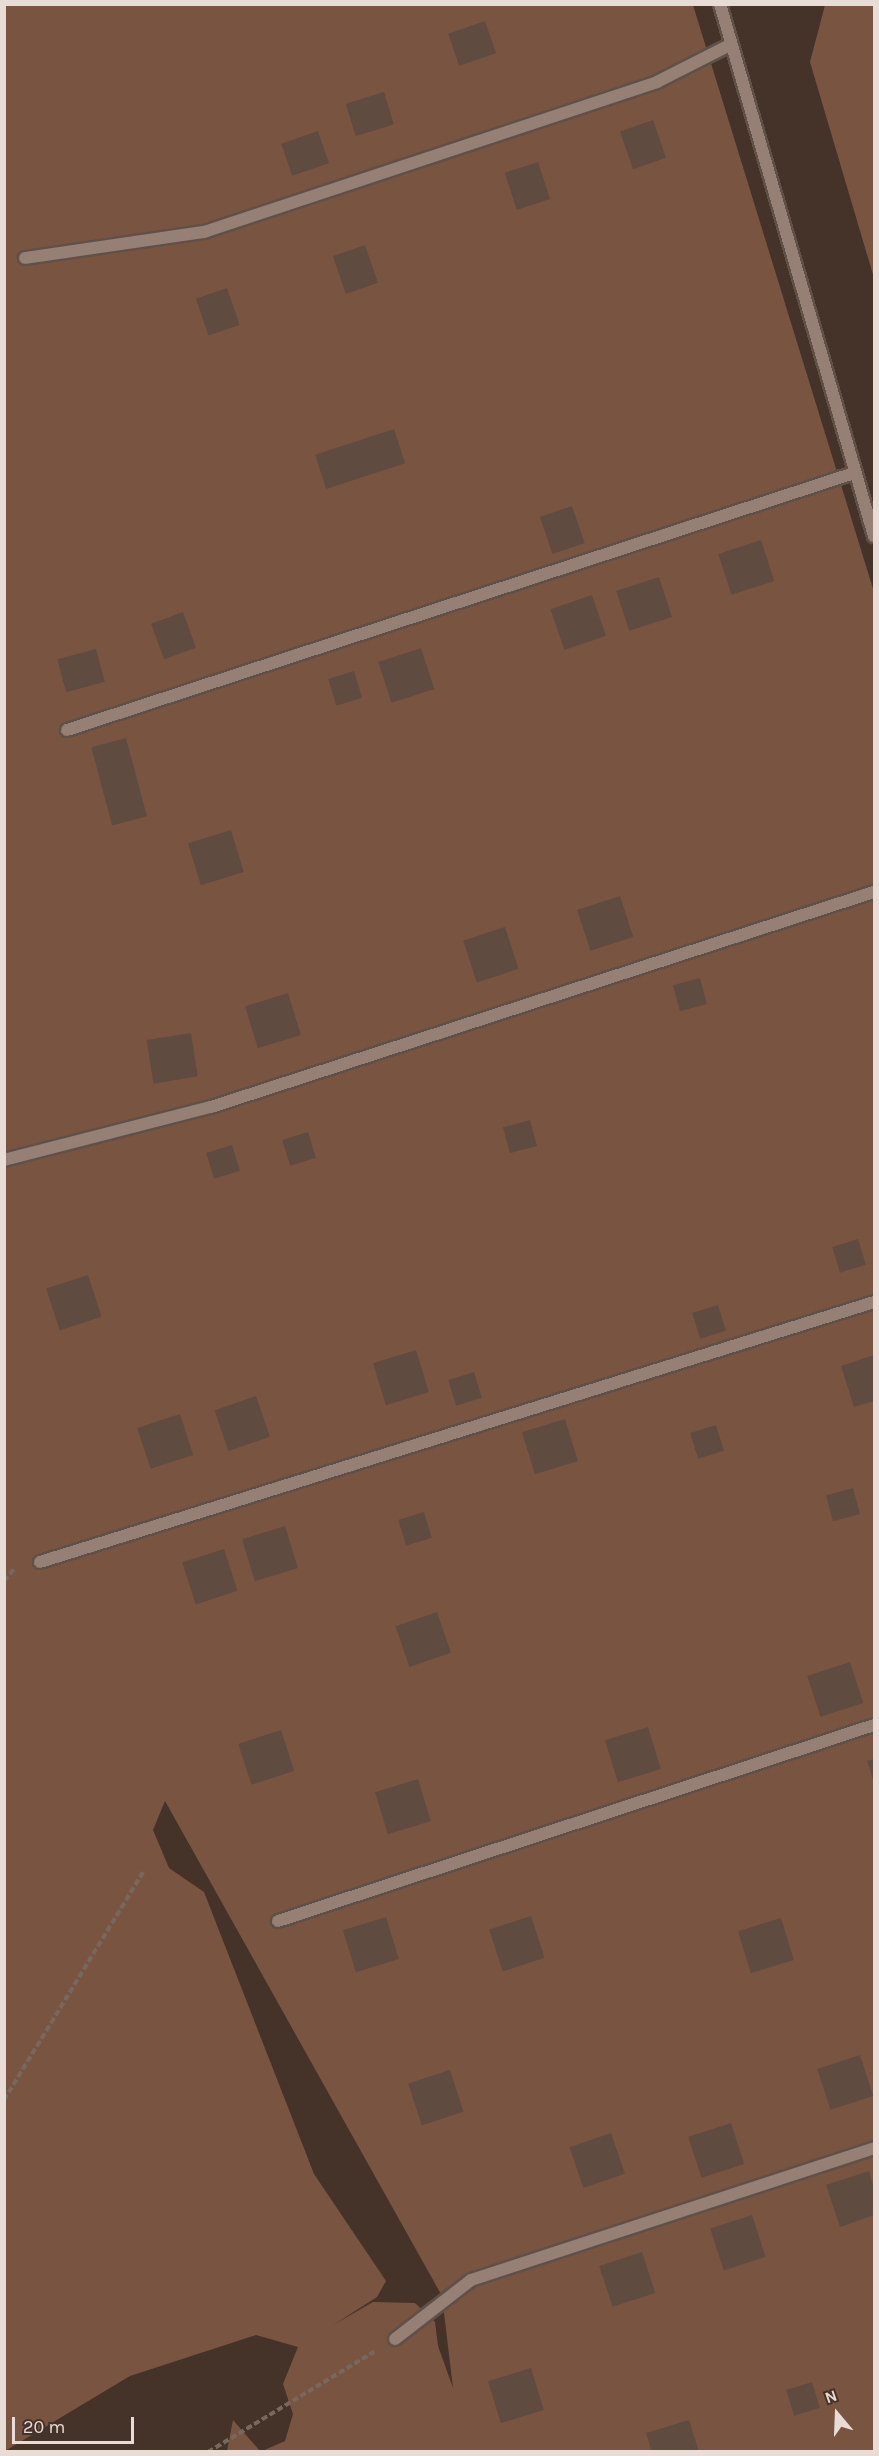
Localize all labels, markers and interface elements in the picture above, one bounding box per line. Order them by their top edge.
north arrow [807,2384,867,2444]
text: N [822,2386,839,2407]
scale bar [15,2405,136,2443]
text: 20 m [23,2416,65,2438]

